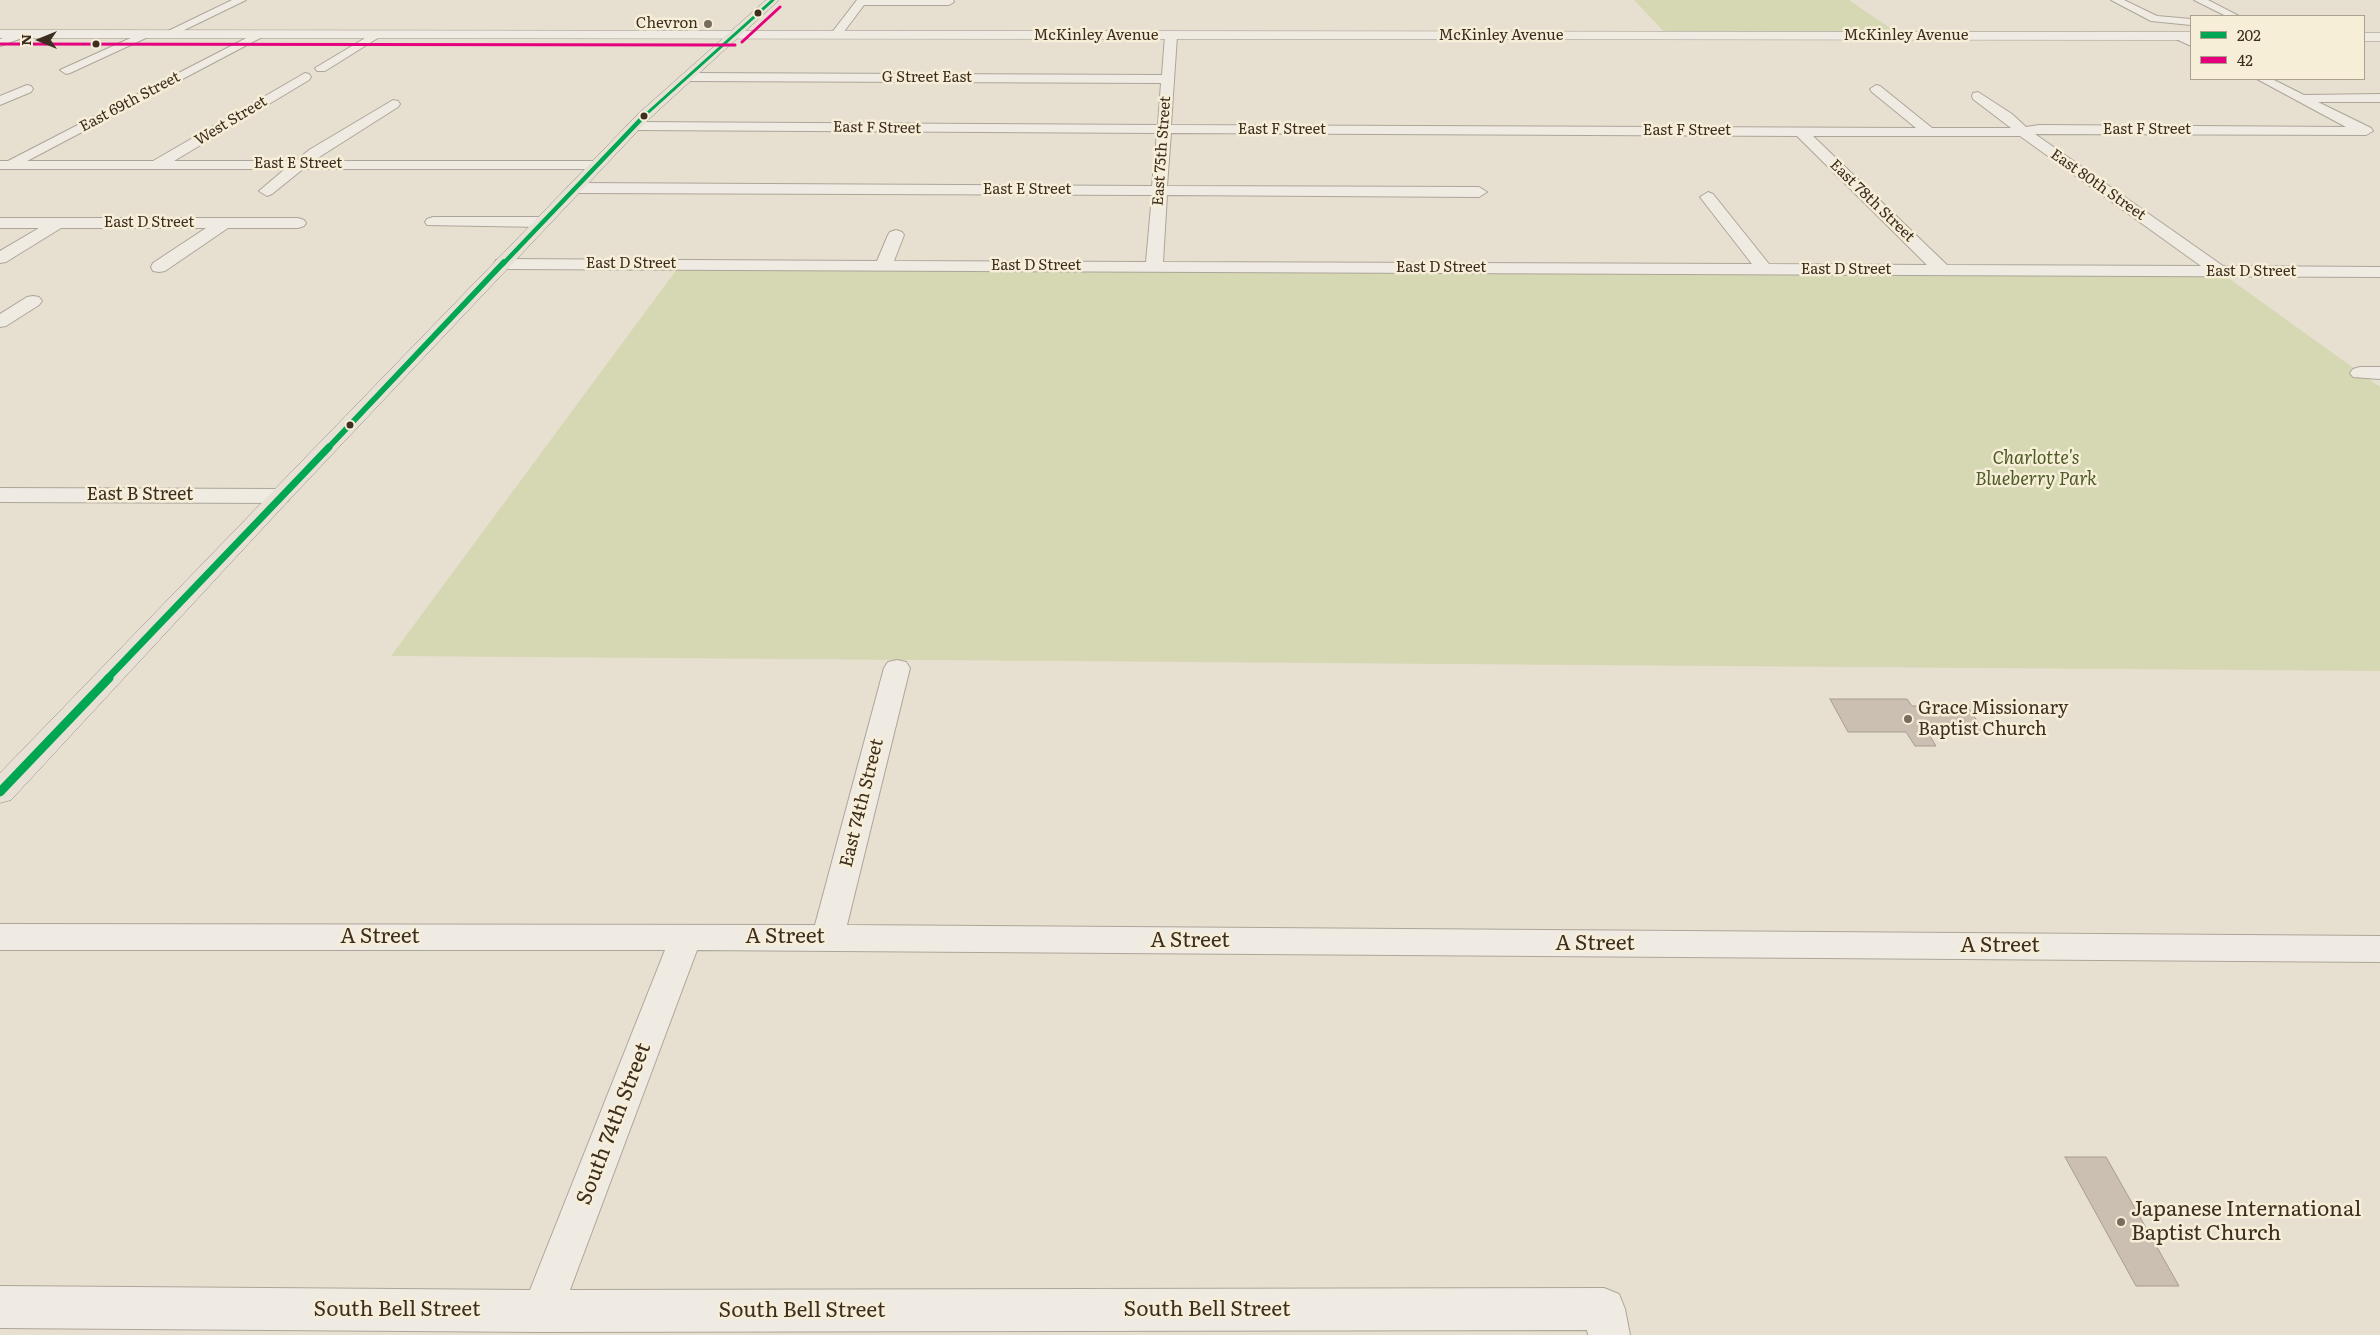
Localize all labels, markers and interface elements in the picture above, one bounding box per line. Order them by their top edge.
unlabelled marker [753,8,763,18]
north arrow [15,15,65,65]
place label: Chevron [636,15,698,33]
legend [2190,15,2365,80]
marker: Chevron [702,18,714,30]
text: 202 [2237,23,2261,46]
street label: McKinley Avenue [1033,27,1159,45]
street label: McKinley Avenue [1438,27,1564,45]
street label: McKinley Avenue [1843,27,1969,45]
text: N [15,34,35,46]
unlabelled marker [91,39,101,49]
text: 42 [2237,48,2253,71]
street label: East 69th Street [77,68,183,136]
street label: G Street East [882,69,972,87]
street label: West Street [192,92,270,150]
street label: East 75th Street [1149,96,1175,206]
unlabelled marker [639,111,649,121]
street label: East F Street [833,118,921,138]
street label: East F Street [1238,121,1326,139]
street label: East F Street [2103,121,2191,139]
street label: East F Street [1643,122,1731,140]
street label: East 80th Street [2047,146,2149,224]
street label: East E Street [254,155,342,173]
street label: East 78th Street [1826,156,1918,246]
street label: East E Street [983,181,1071,199]
street label: East D Street [104,214,194,232]
street label: East D Street [586,255,676,273]
street label: East D Street [991,257,1081,275]
street label: East D Street [1396,259,1486,277]
street label: East D Street [1801,261,1891,279]
street label: East D Street [2206,263,2296,281]
unlabelled marker [345,420,355,430]
park label: Charlotte's Blueberry Park [1975,448,2097,490]
street label: East B Street [87,484,193,506]
place label: Grace Missionary Baptist Church [1918,698,2068,741]
marker: Grace Missionary Baptist Church [1902,713,1914,725]
street label: East 74th Street [836,736,888,870]
street label: A Street [340,924,420,950]
street label: A Street [745,924,825,950]
street label: A Street [1150,928,1230,954]
street label: A Street [1555,931,1635,957]
street label: A Street [1960,933,2040,959]
street label: South 74th Street [572,1039,656,1209]
place label: Japanese International Baptist Church [2131,1197,2361,1247]
marker: Japanese International Baptist Church [2115,1216,2127,1228]
street label: South Bell Street [314,1297,480,1323]
street label: South Bell Street [1124,1297,1290,1323]
street label: South Bell Street [719,1298,885,1324]

